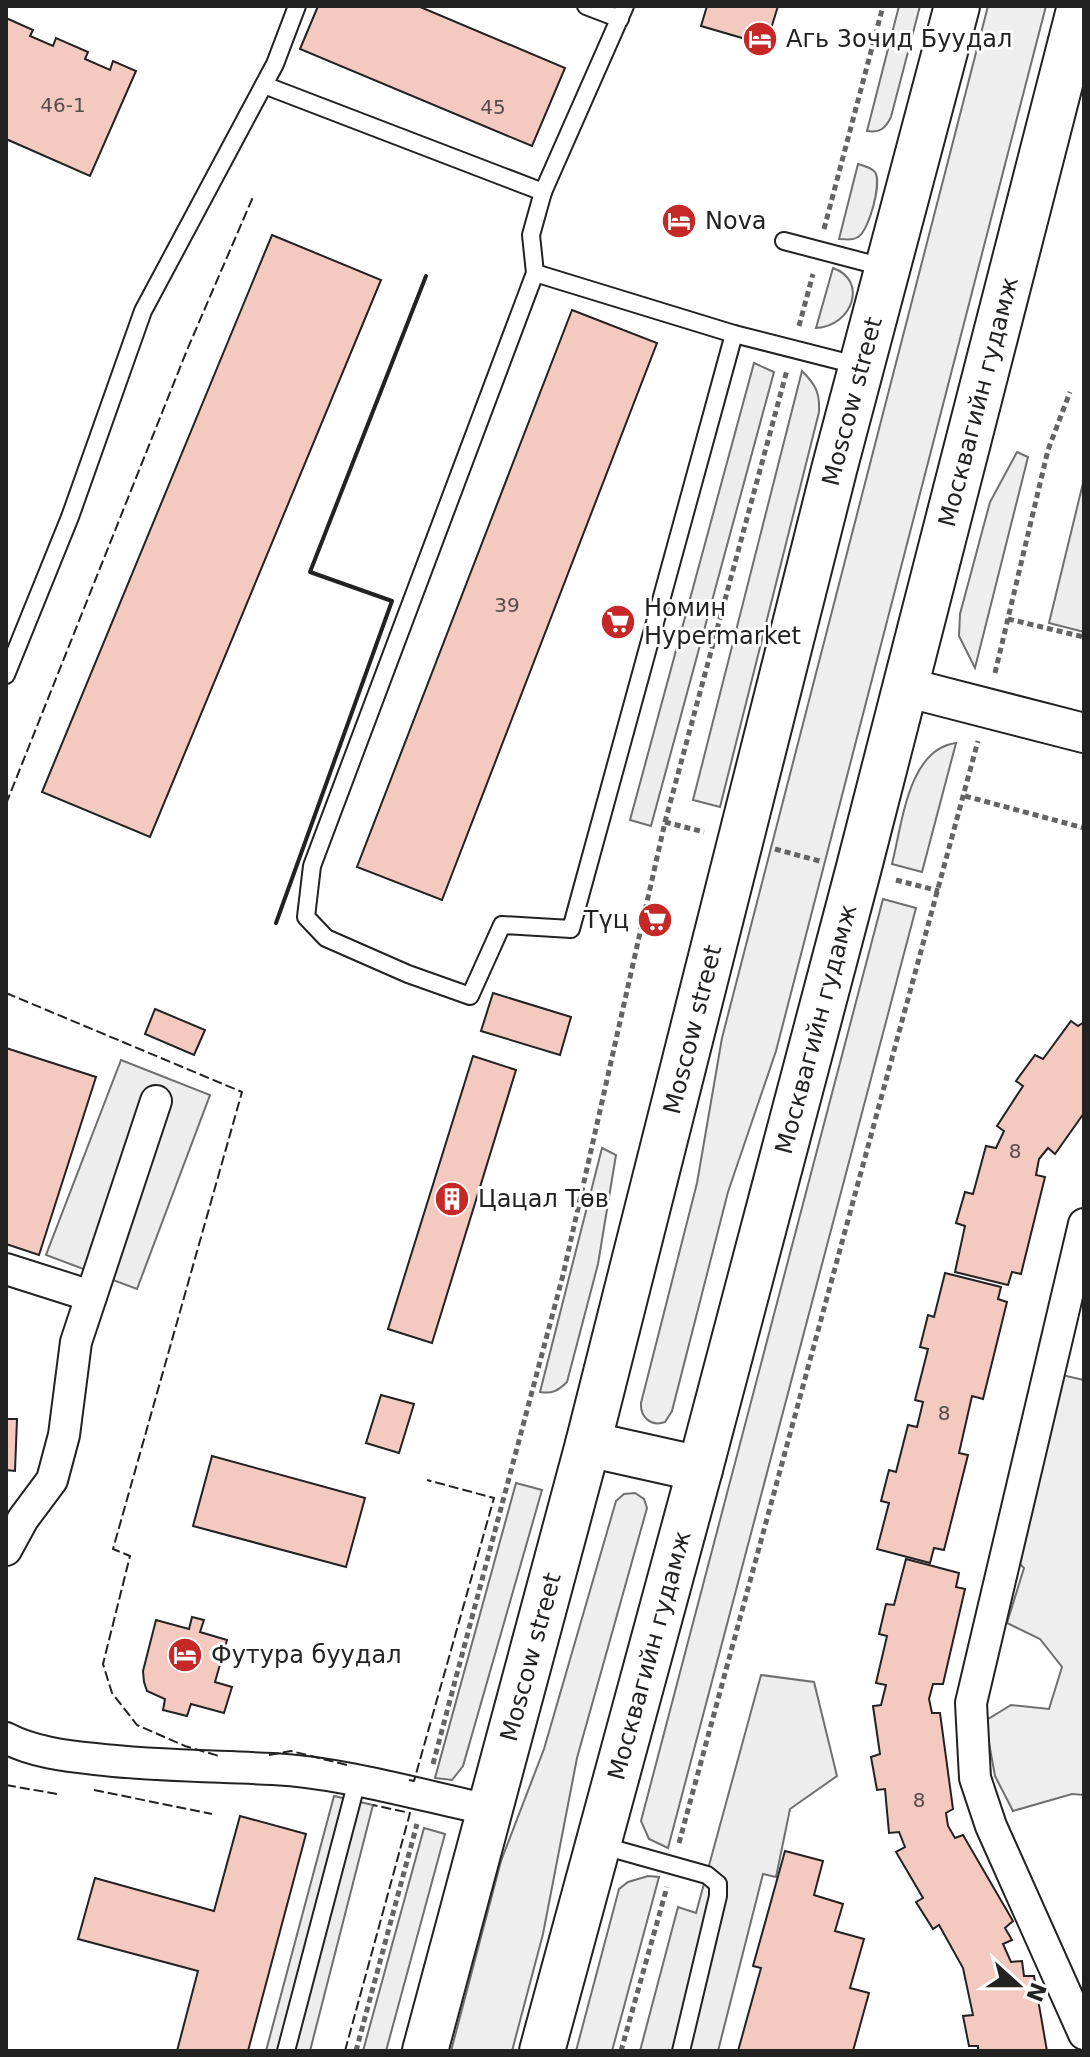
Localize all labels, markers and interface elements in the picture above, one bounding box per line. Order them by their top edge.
hotel icon: Агь 3очид Буудал [741,20,779,58]
place label: Агь 3очид Буудал [786,25,1012,53]
house number: 46-1 [40,93,86,117]
house number: 45 [480,95,506,119]
hotel icon: Nova [660,202,698,240]
place label: Nova [705,207,767,235]
street label: Москвагийн гудамж [933,274,1024,530]
street label: Moscow street [817,314,888,489]
house number: 39 [494,593,520,617]
place label: Номин Hyрermarket [644,594,801,650]
supermarket icon: Номин Hyрermarket [599,603,637,641]
supermarket icon: Түц [636,901,674,939]
street label: Москвагийн гудамж [770,901,863,1157]
place label: Түц [583,906,629,934]
street label: Moscow street [658,942,727,1117]
house number: 8 [1009,1139,1021,1163]
building icon: Цацал Төв [433,1180,471,1218]
place label: Цацал Төв [478,1185,609,1213]
house number: 8 [938,1401,950,1425]
street label: Москвагийн гудамж [602,1528,697,1783]
street label: Moscow street [495,1570,567,1744]
hotel icon: Футура буудал [166,1636,204,1674]
place label: Футура буудал [211,1641,401,1669]
house number: 8 [913,1788,925,1812]
north arrow [978,1945,1058,2025]
text: N [1021,1979,1051,2005]

